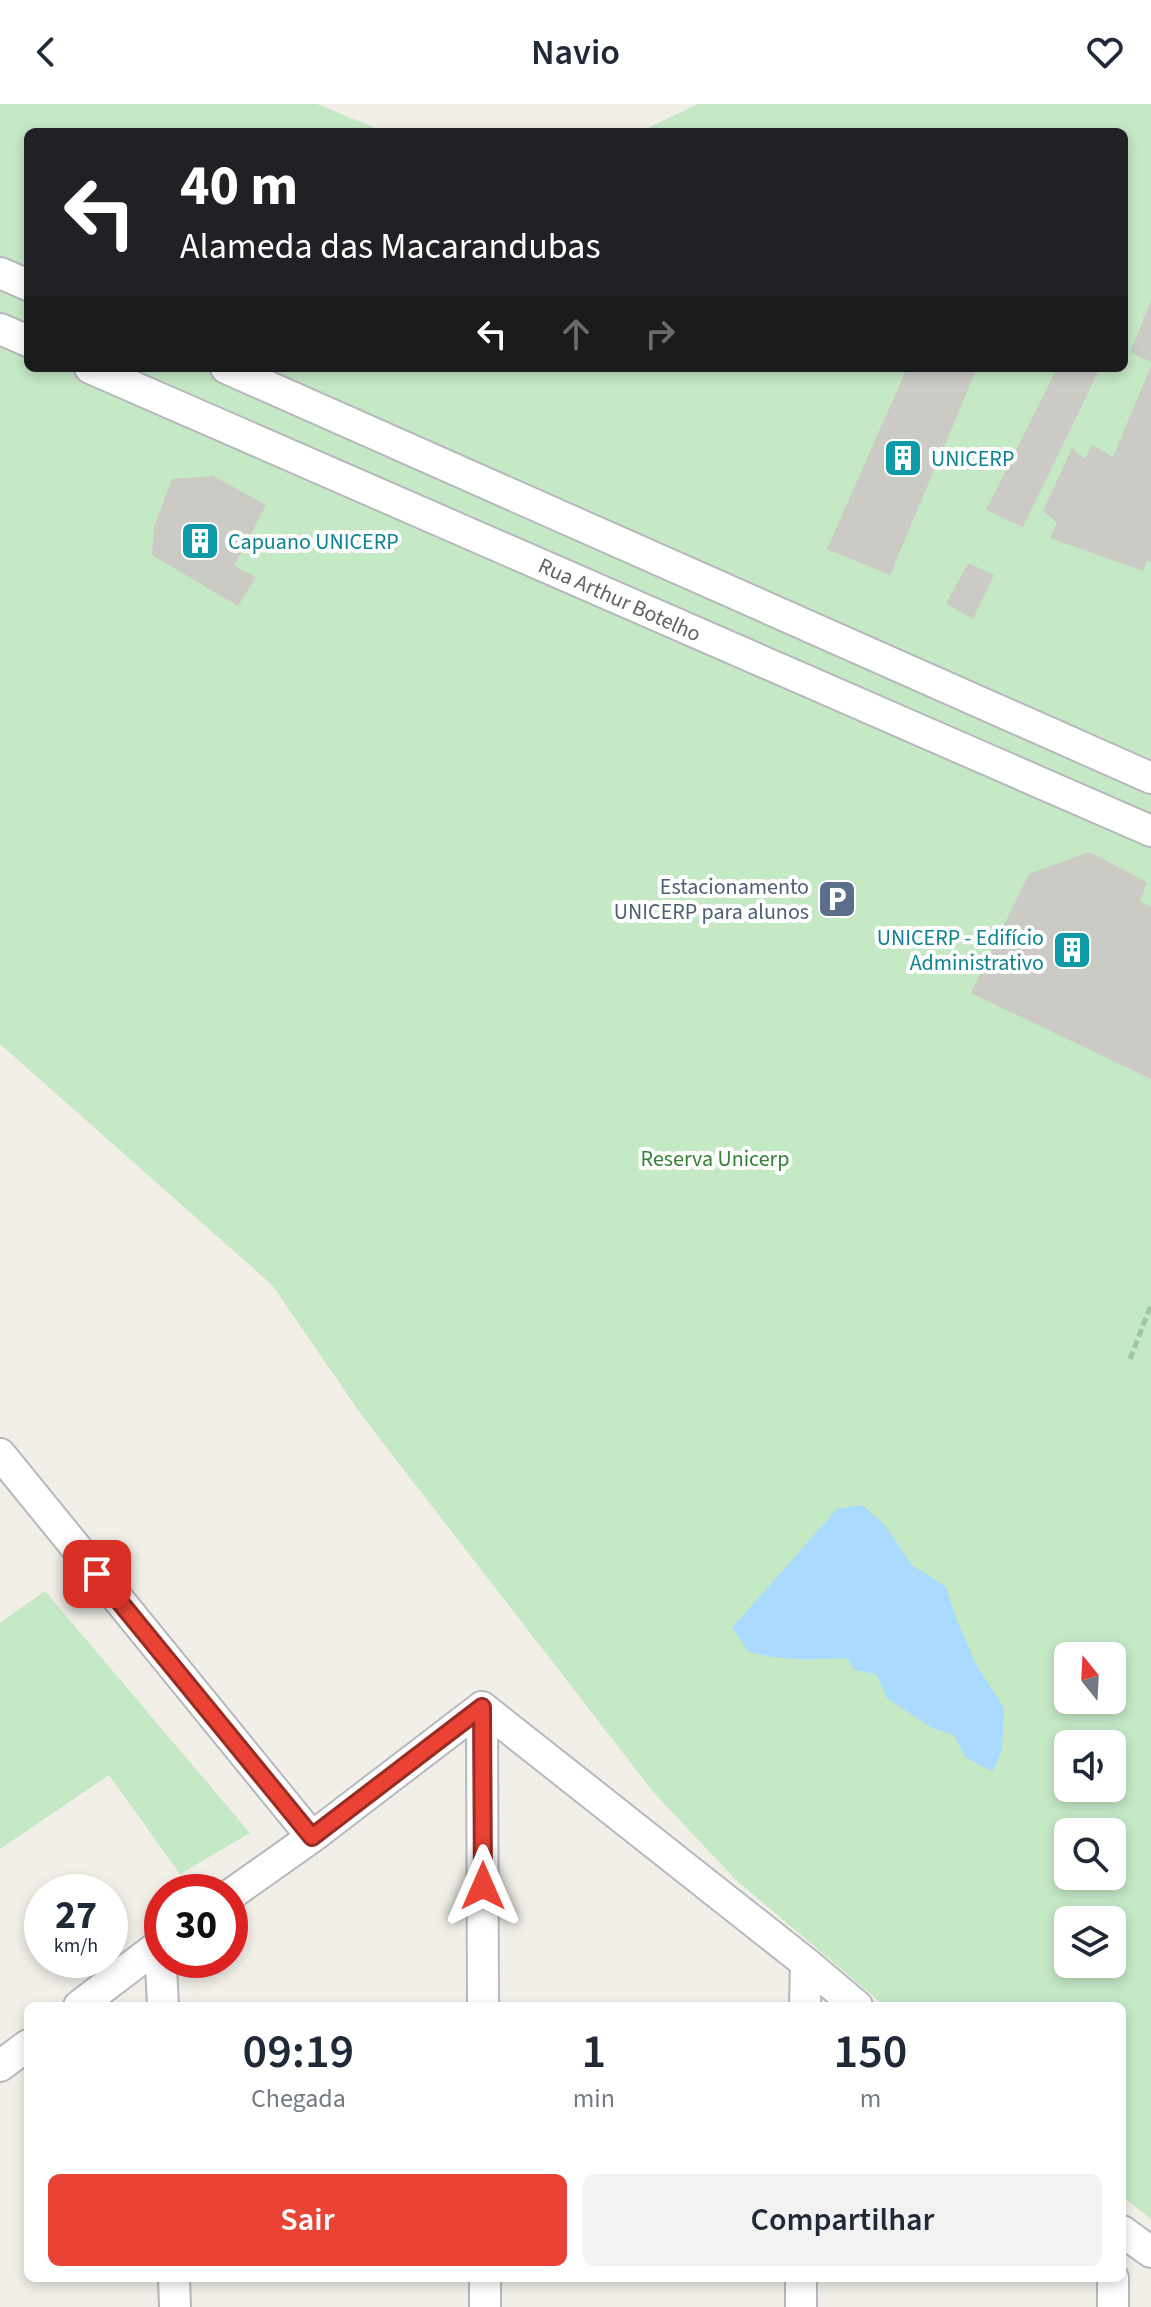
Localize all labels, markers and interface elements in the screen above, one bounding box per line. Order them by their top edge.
text: Navio [531,27,620,78]
icon: back [24,30,68,74]
icon: heart [1083,30,1127,74]
text: 40 m [180,147,298,226]
icon: left [48,160,152,264]
text: Alameda das Macarandubas [180,221,601,272]
icon: left [470,312,514,356]
icon: ahead [554,312,598,356]
icon: right [638,312,682,356]
building icon: UNICERP [882,437,924,479]
place label: UNICERP [931,443,1014,475]
building icon: Capuano UNICERP [179,520,221,562]
place label: Capuano UNICERP [228,526,399,558]
street label: Rua Arthur Botelho [533,550,706,650]
place label: Estacionamento UNICERP para alunos [614,871,809,928]
parking icon: Estacionamento UNICERP para alunos [816,878,858,920]
place label: UNICERP - Edifício Administrativo [877,922,1044,979]
building icon: UNICERP - Edifício Administrativo [1051,929,1093,971]
park label: Reserva Unicerp [641,1143,789,1175]
pin [63,1540,131,1608]
icon: arrive [75,1552,119,1596]
north arrow [1054,1642,1126,1714]
map controls [1054,1642,1126,1978]
button: sound [1054,1730,1126,1802]
button: search [1054,1818,1126,1890]
position arrow [441,1844,525,1928]
speed limit sign: 30 [144,1874,248,1978]
text: 27 [55,1887,97,1944]
button: layers [1054,1906,1126,1978]
text: km/h [54,1932,98,1960]
text: 09:19 [243,2018,354,2086]
text: 1 [582,2018,606,2086]
text: 150 [834,2018,907,2086]
text: Chegada [251,2080,346,2117]
text: min [573,2080,615,2117]
text: m [860,2080,881,2117]
button: Sair [48,2174,567,2266]
button: Compartilhar [583,2174,1102,2266]

